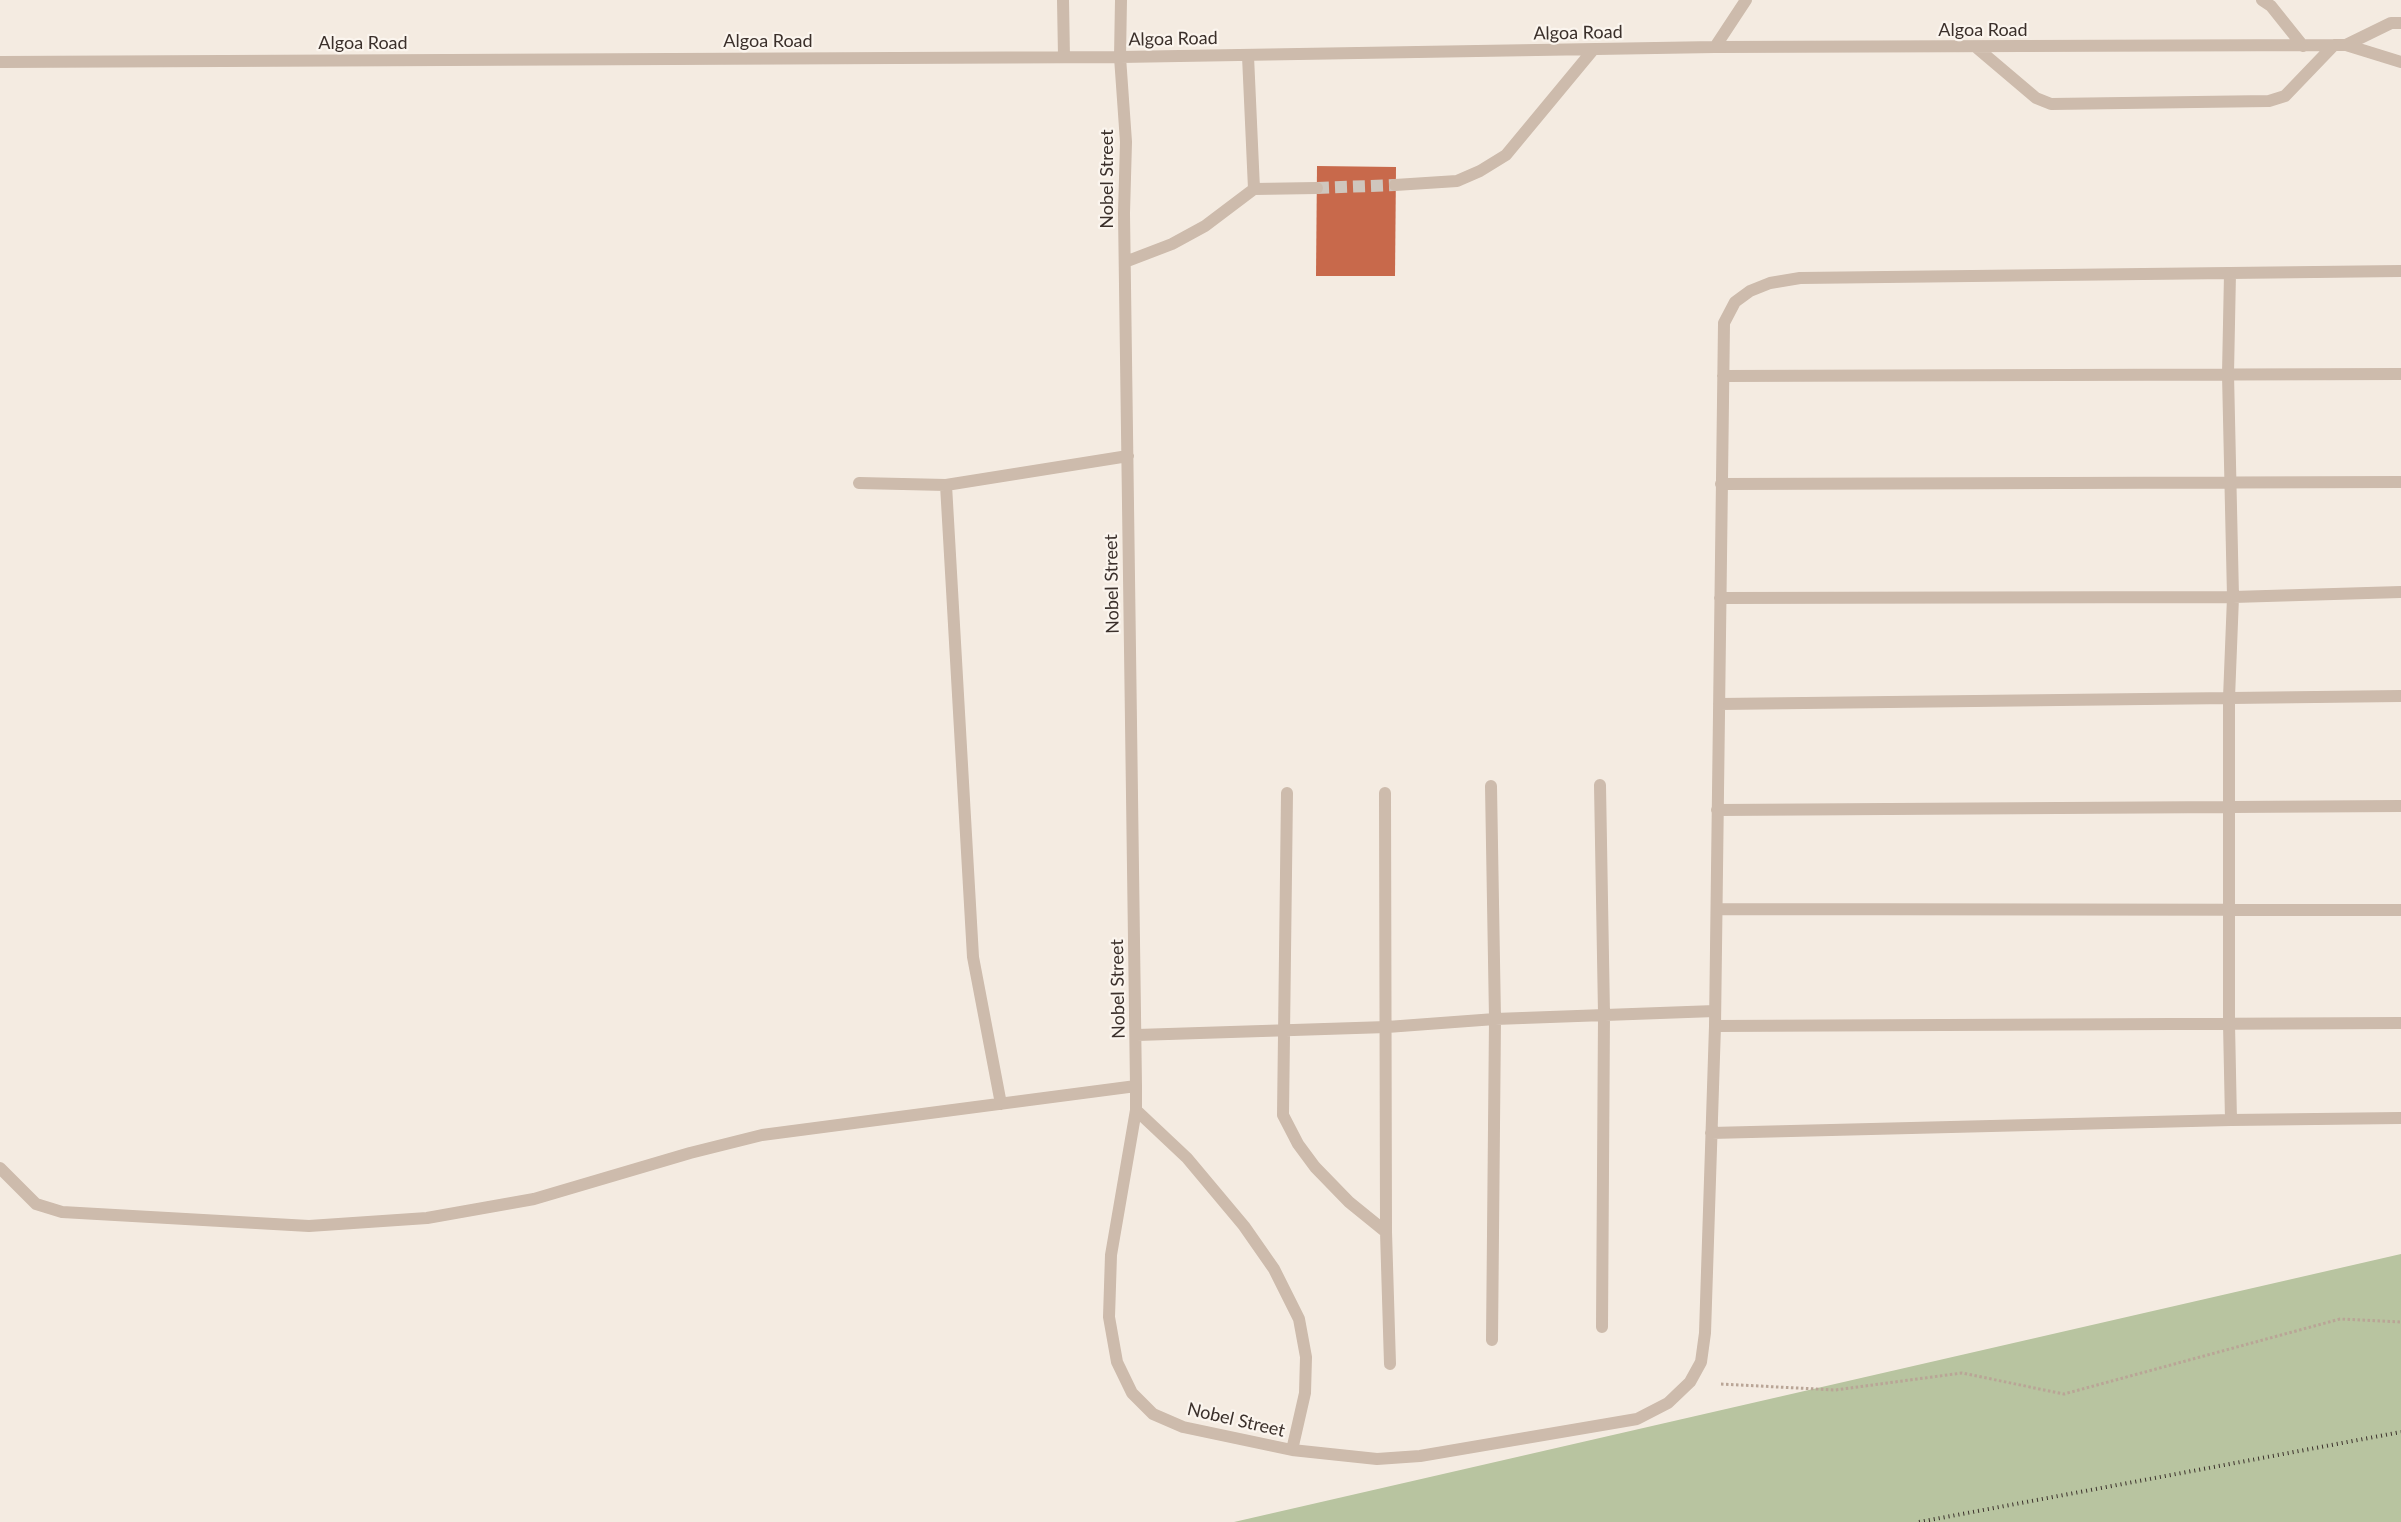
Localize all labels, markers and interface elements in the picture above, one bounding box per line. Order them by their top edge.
street label: Algoa Road [1938,19,2028,41]
street label: Algoa Road [1533,21,1623,45]
street label: Algoa Road [1128,27,1218,51]
street label: Algoa Road [723,30,813,52]
street label: Algoa Road [318,32,408,54]
street label: Nobel Street [1096,129,1118,229]
street label: Nobel Street [1100,534,1124,634]
street label: Nobel Street [1106,939,1130,1039]
street label: Nobel Street [1185,1398,1287,1442]

